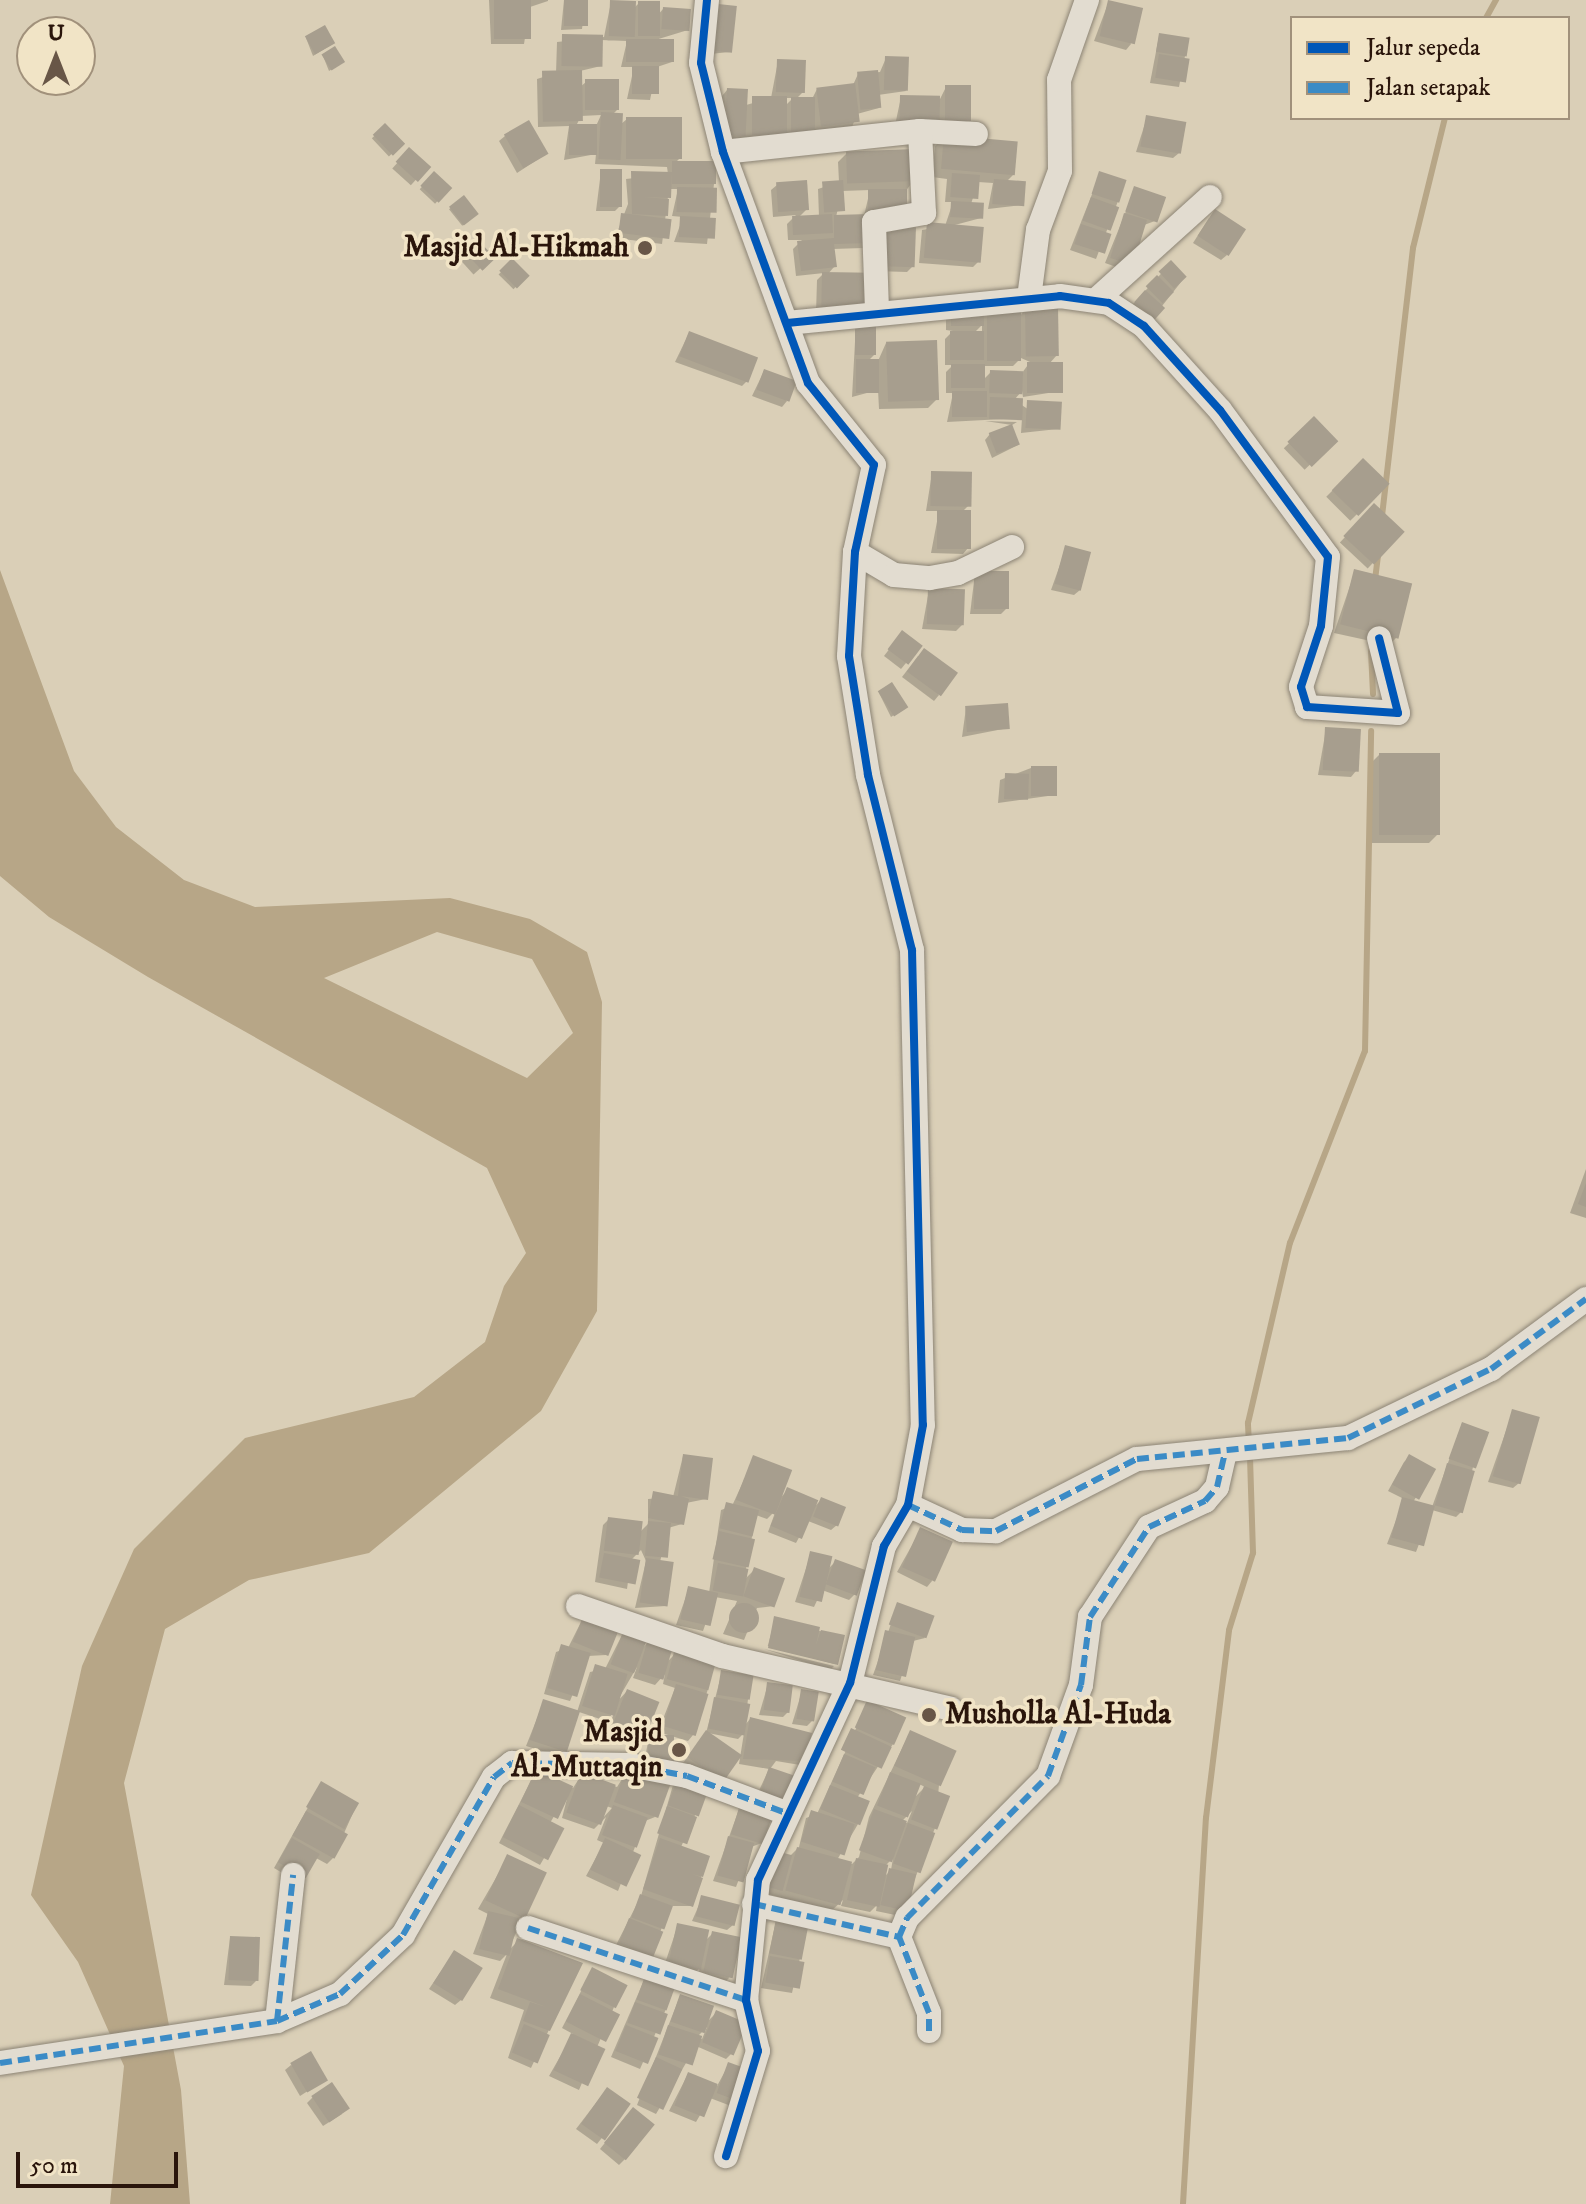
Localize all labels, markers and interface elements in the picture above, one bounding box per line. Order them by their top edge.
north arrow [16,16,96,96]
legend [1290,16,1570,120]
text: U [47,20,65,47]
text: Jalur sepeda [1366,33,1480,63]
text: Jalan setapak [1366,73,1490,103]
place label: Masjid Al-Hikmah [403,230,629,266]
marker: Masjid Al-Hikmah [636,239,654,257]
place label: Musholla Al-Huda [945,1697,1171,1733]
marker: Musholla Al-Huda [920,1706,938,1724]
place label: Masjid Al-Muttaqin [511,1715,663,1786]
marker: Masjid Al-Muttaqin [670,1741,688,1759]
scale bar [20,2136,182,2186]
text: 50 m [30,2151,78,2181]

